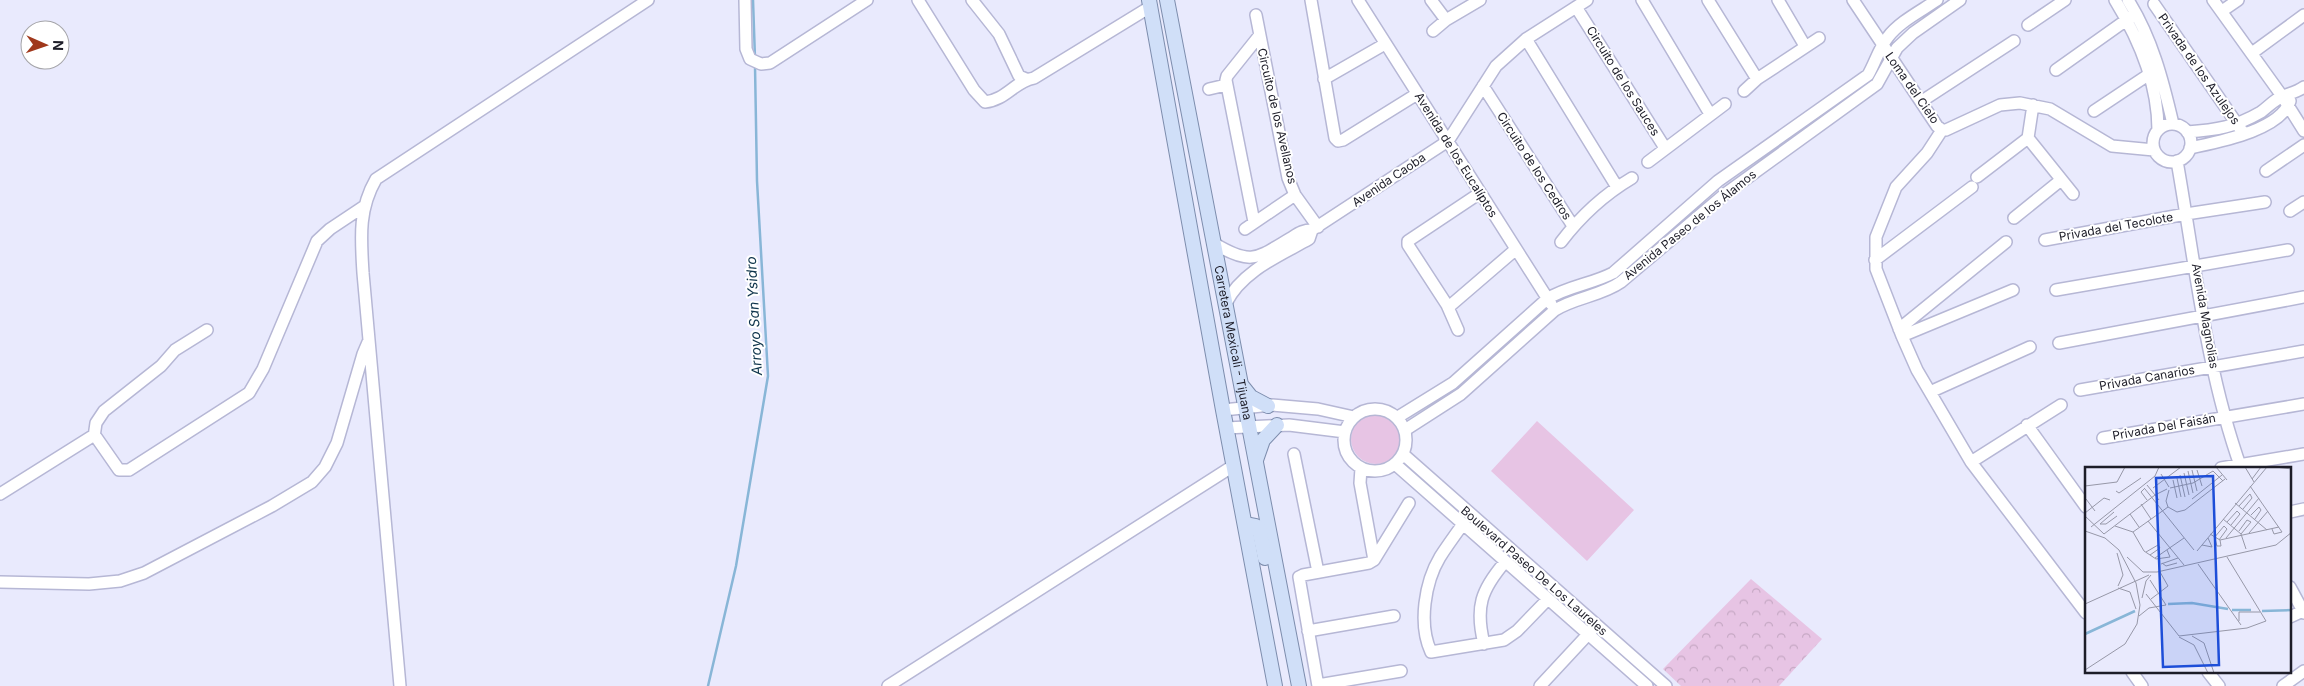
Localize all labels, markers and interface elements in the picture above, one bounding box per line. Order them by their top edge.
street label: Privada de los Azulejos [2155,10,2243,127]
north arrow [20,20,70,70]
street label: Circuito de los Sauces [1584,23,1663,138]
text: N [50,40,67,51]
street label: Circuito de los Avellanos [1255,47,1300,185]
street label: Loma del Cielo [1882,49,1943,126]
street label: Avenida de los Eucalíptos [1412,89,1501,220]
street label: Circuito de los Cedros [1494,109,1575,223]
street label: Avenida Caoba [1349,150,1428,210]
street label: Avenida Paseo de los Álamos [1620,166,1759,283]
street label: Privada del Tecolote [2058,209,2174,244]
water label: Arroyo San Ysidro [742,256,765,377]
street label: Avenida Magnolias [2189,262,2222,370]
street label: Carretera Mexicali - Tijuana [1211,264,1256,421]
street label: Privada Canarios [2098,362,2196,393]
street label: Privada Del Faisán [2111,410,2217,443]
inset map [2085,467,2292,674]
street label: Boulevard Paseo De Los Laureles [1458,503,1611,638]

